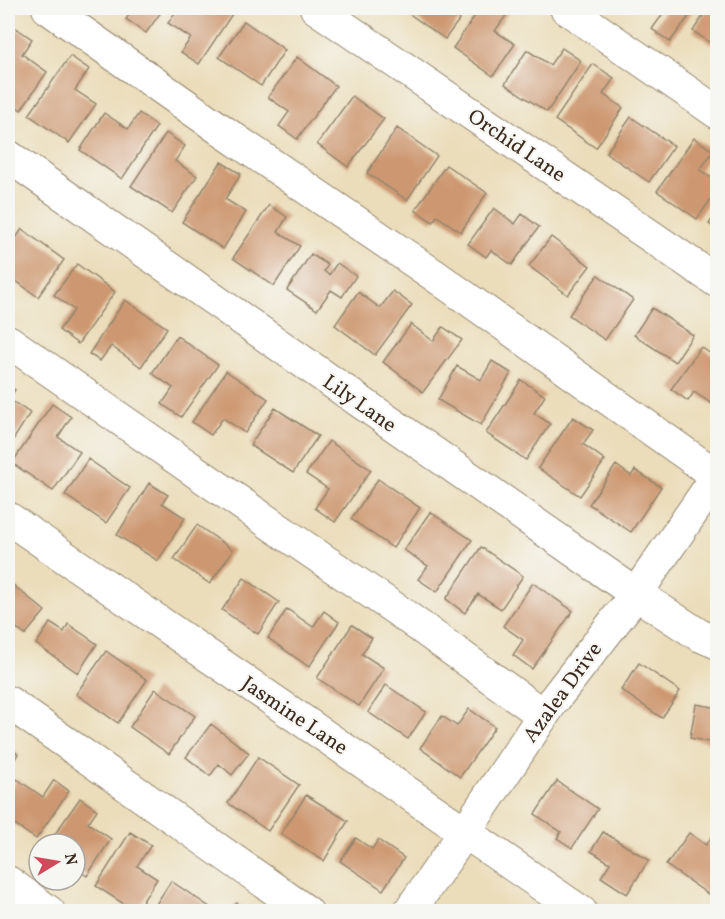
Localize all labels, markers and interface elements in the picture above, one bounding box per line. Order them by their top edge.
street label: Orchid Lane [461,103,571,190]
street label: Lily Lane [316,368,402,440]
street label: Azalea Drive [517,637,610,749]
street label: Jasmine Lane [235,670,353,763]
north arrow [27,832,87,892]
text: N [58,852,82,868]

